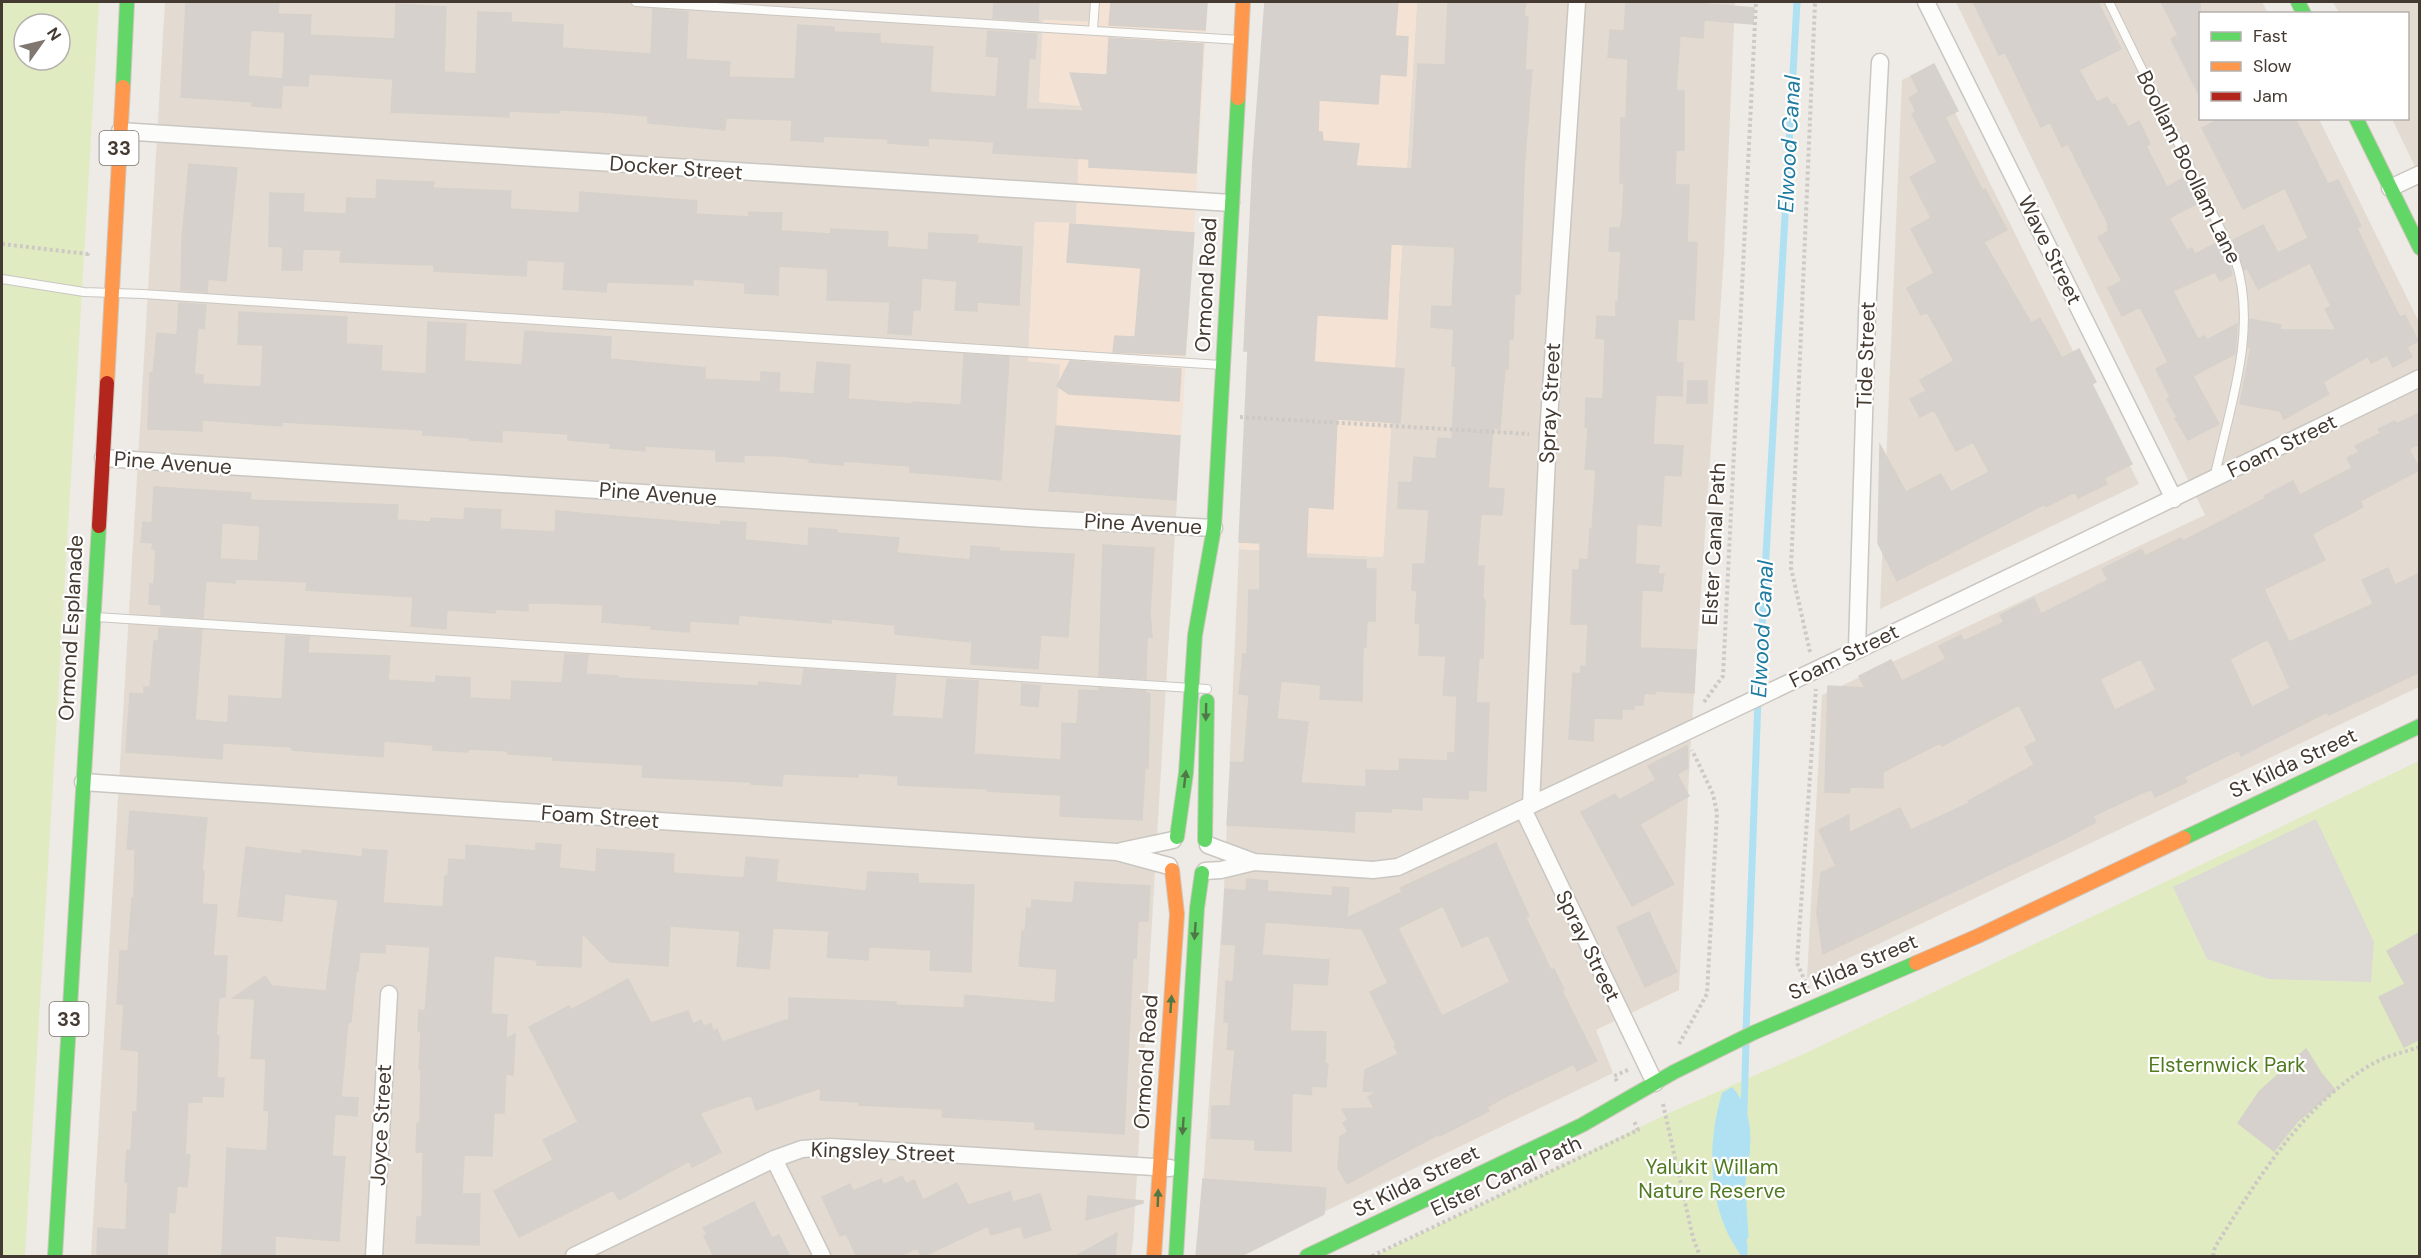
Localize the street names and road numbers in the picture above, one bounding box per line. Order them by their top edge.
street label: Boollam Boollam Lane [2130,66,2248,268]
road number: 33 [100,131,138,165]
street label: Docker Street [608,149,744,187]
street label: Wave Street [2012,191,2088,309]
street label: Ormond Road [1188,217,1224,353]
street label: Tide Street [1850,301,1882,409]
street label: Spray Street [1533,342,1567,464]
street label: Foam Street [2223,407,2341,485]
street label: Pine Avenue [113,445,233,481]
street label: Elster Canal Path [1696,462,1732,626]
street label: Pine Avenue [598,476,718,512]
street label: Pine Avenue [1083,507,1203,541]
street label: Ormond Esplanade [52,534,90,722]
street label: Foam Street [1785,617,1903,695]
street label: St Kilda Street [2225,721,2361,805]
street label: Foam Street [540,799,660,835]
street label: Spray Street [1549,885,1627,1007]
street label: St Kilda Street [1784,927,1922,1007]
street label: Ormond Road [1127,994,1165,1130]
road number: 33 [50,1002,88,1036]
street label: Joyce Street [364,1063,398,1187]
street label: Elster Canal Path [1426,1129,1586,1223]
street label: Kingsley Street [810,1135,956,1169]
street label: St Kilda Street [1348,1138,1484,1224]

